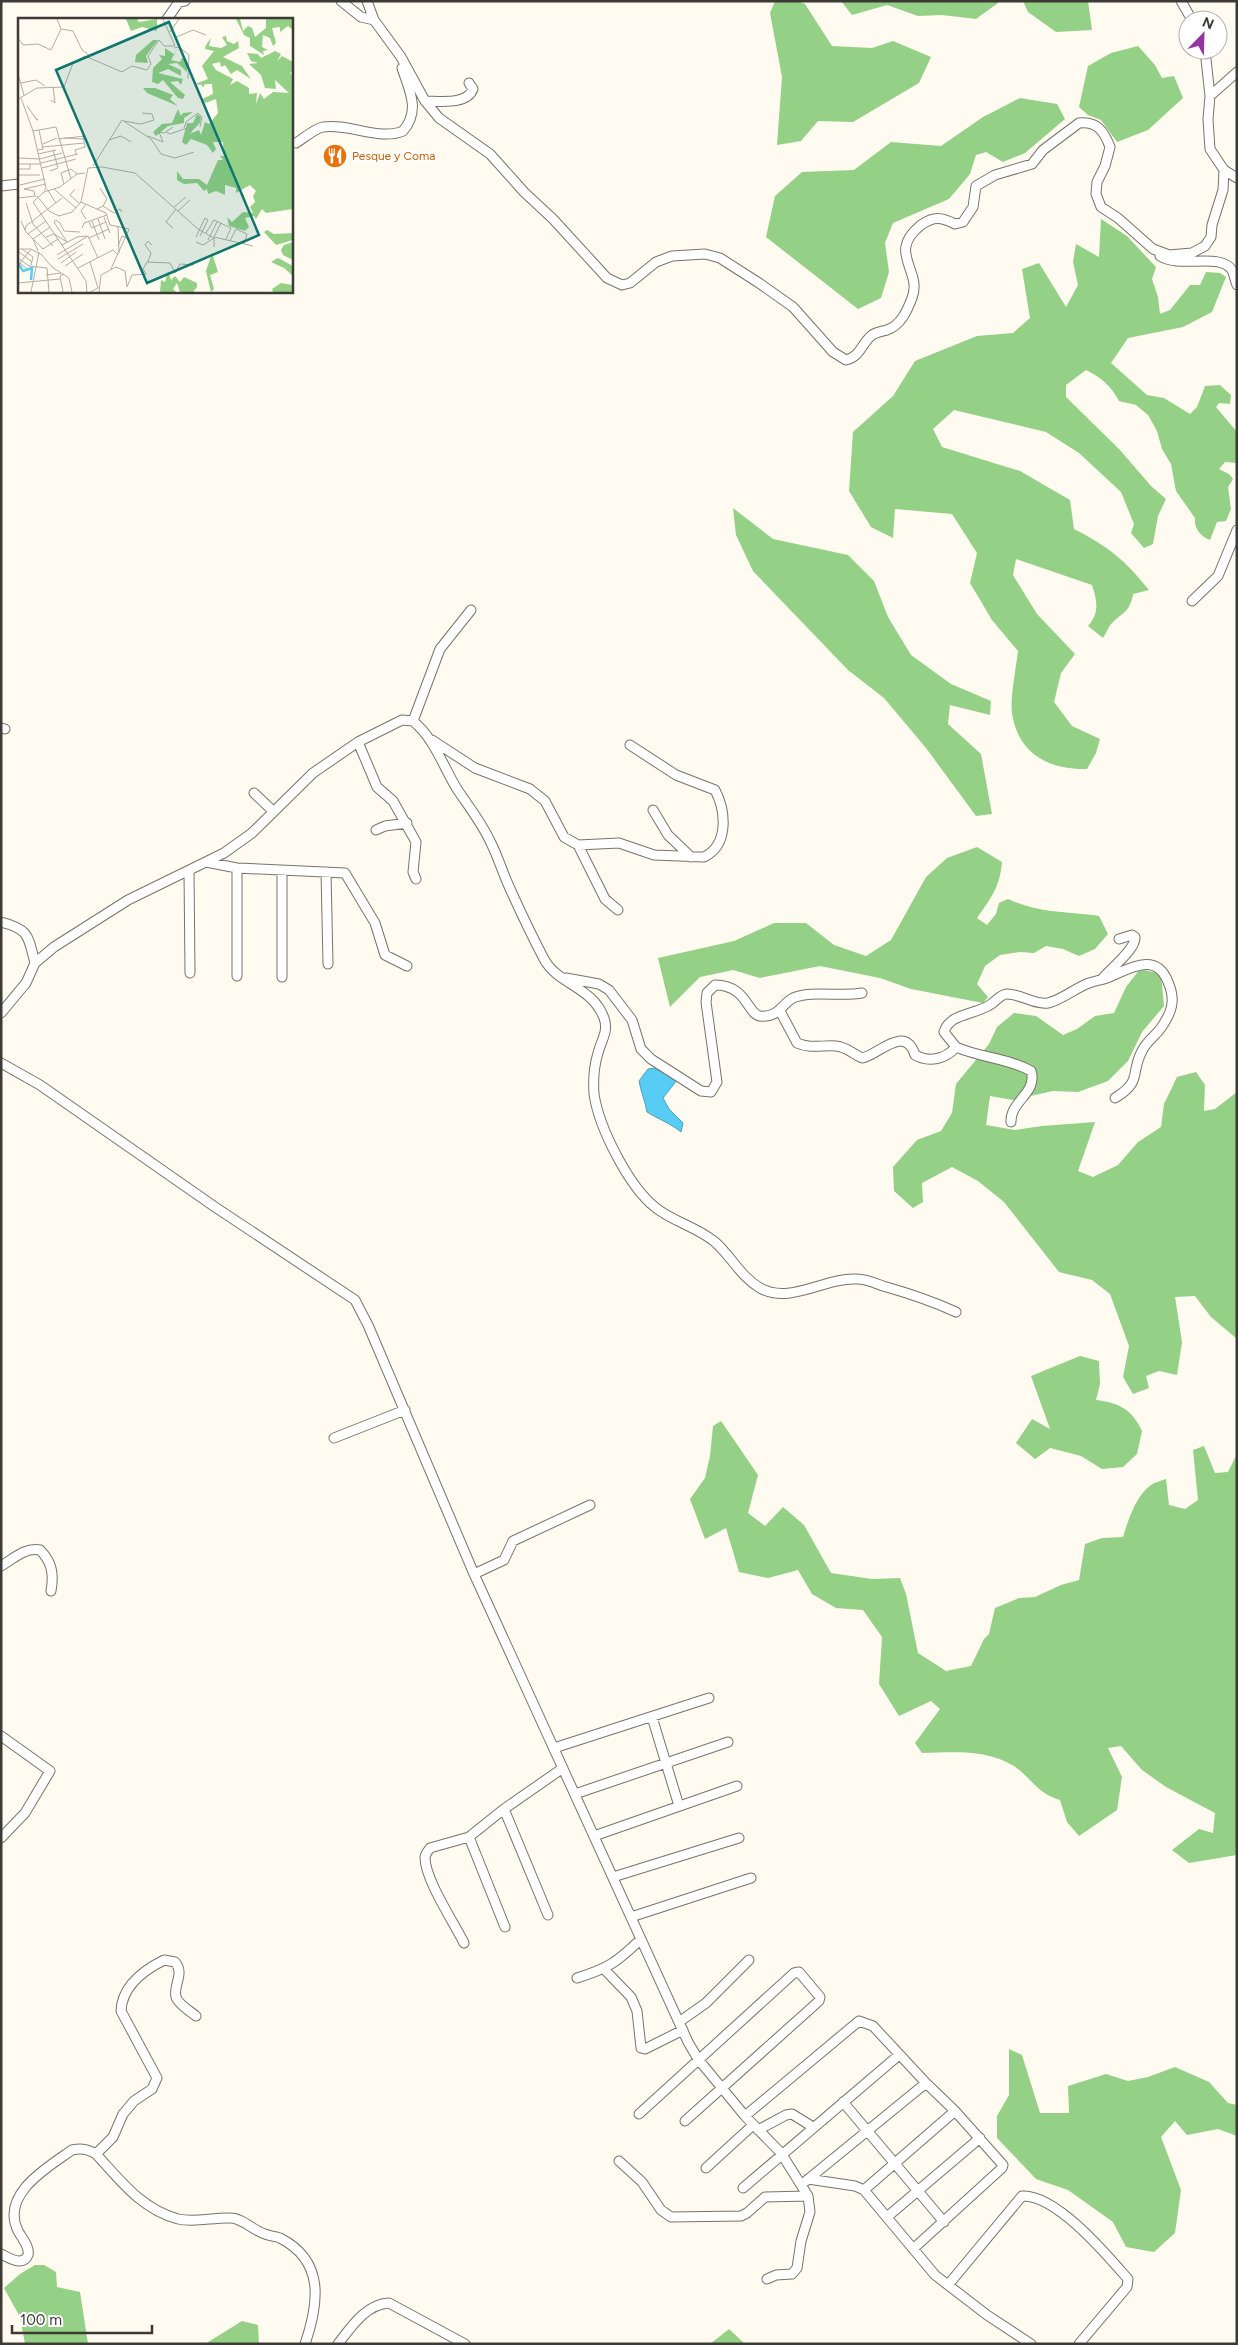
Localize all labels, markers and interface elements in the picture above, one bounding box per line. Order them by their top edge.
north arrow [1178,10,1228,60]
text: N [1200,14,1216,33]
inset map [18,18,292,292]
restaurant icon: Pesque y Coma [322,143,348,169]
place label: Pesque y Coma [352,149,435,163]
scale bar [12,2302,152,2334]
text: 100 m [20,2311,62,2329]

